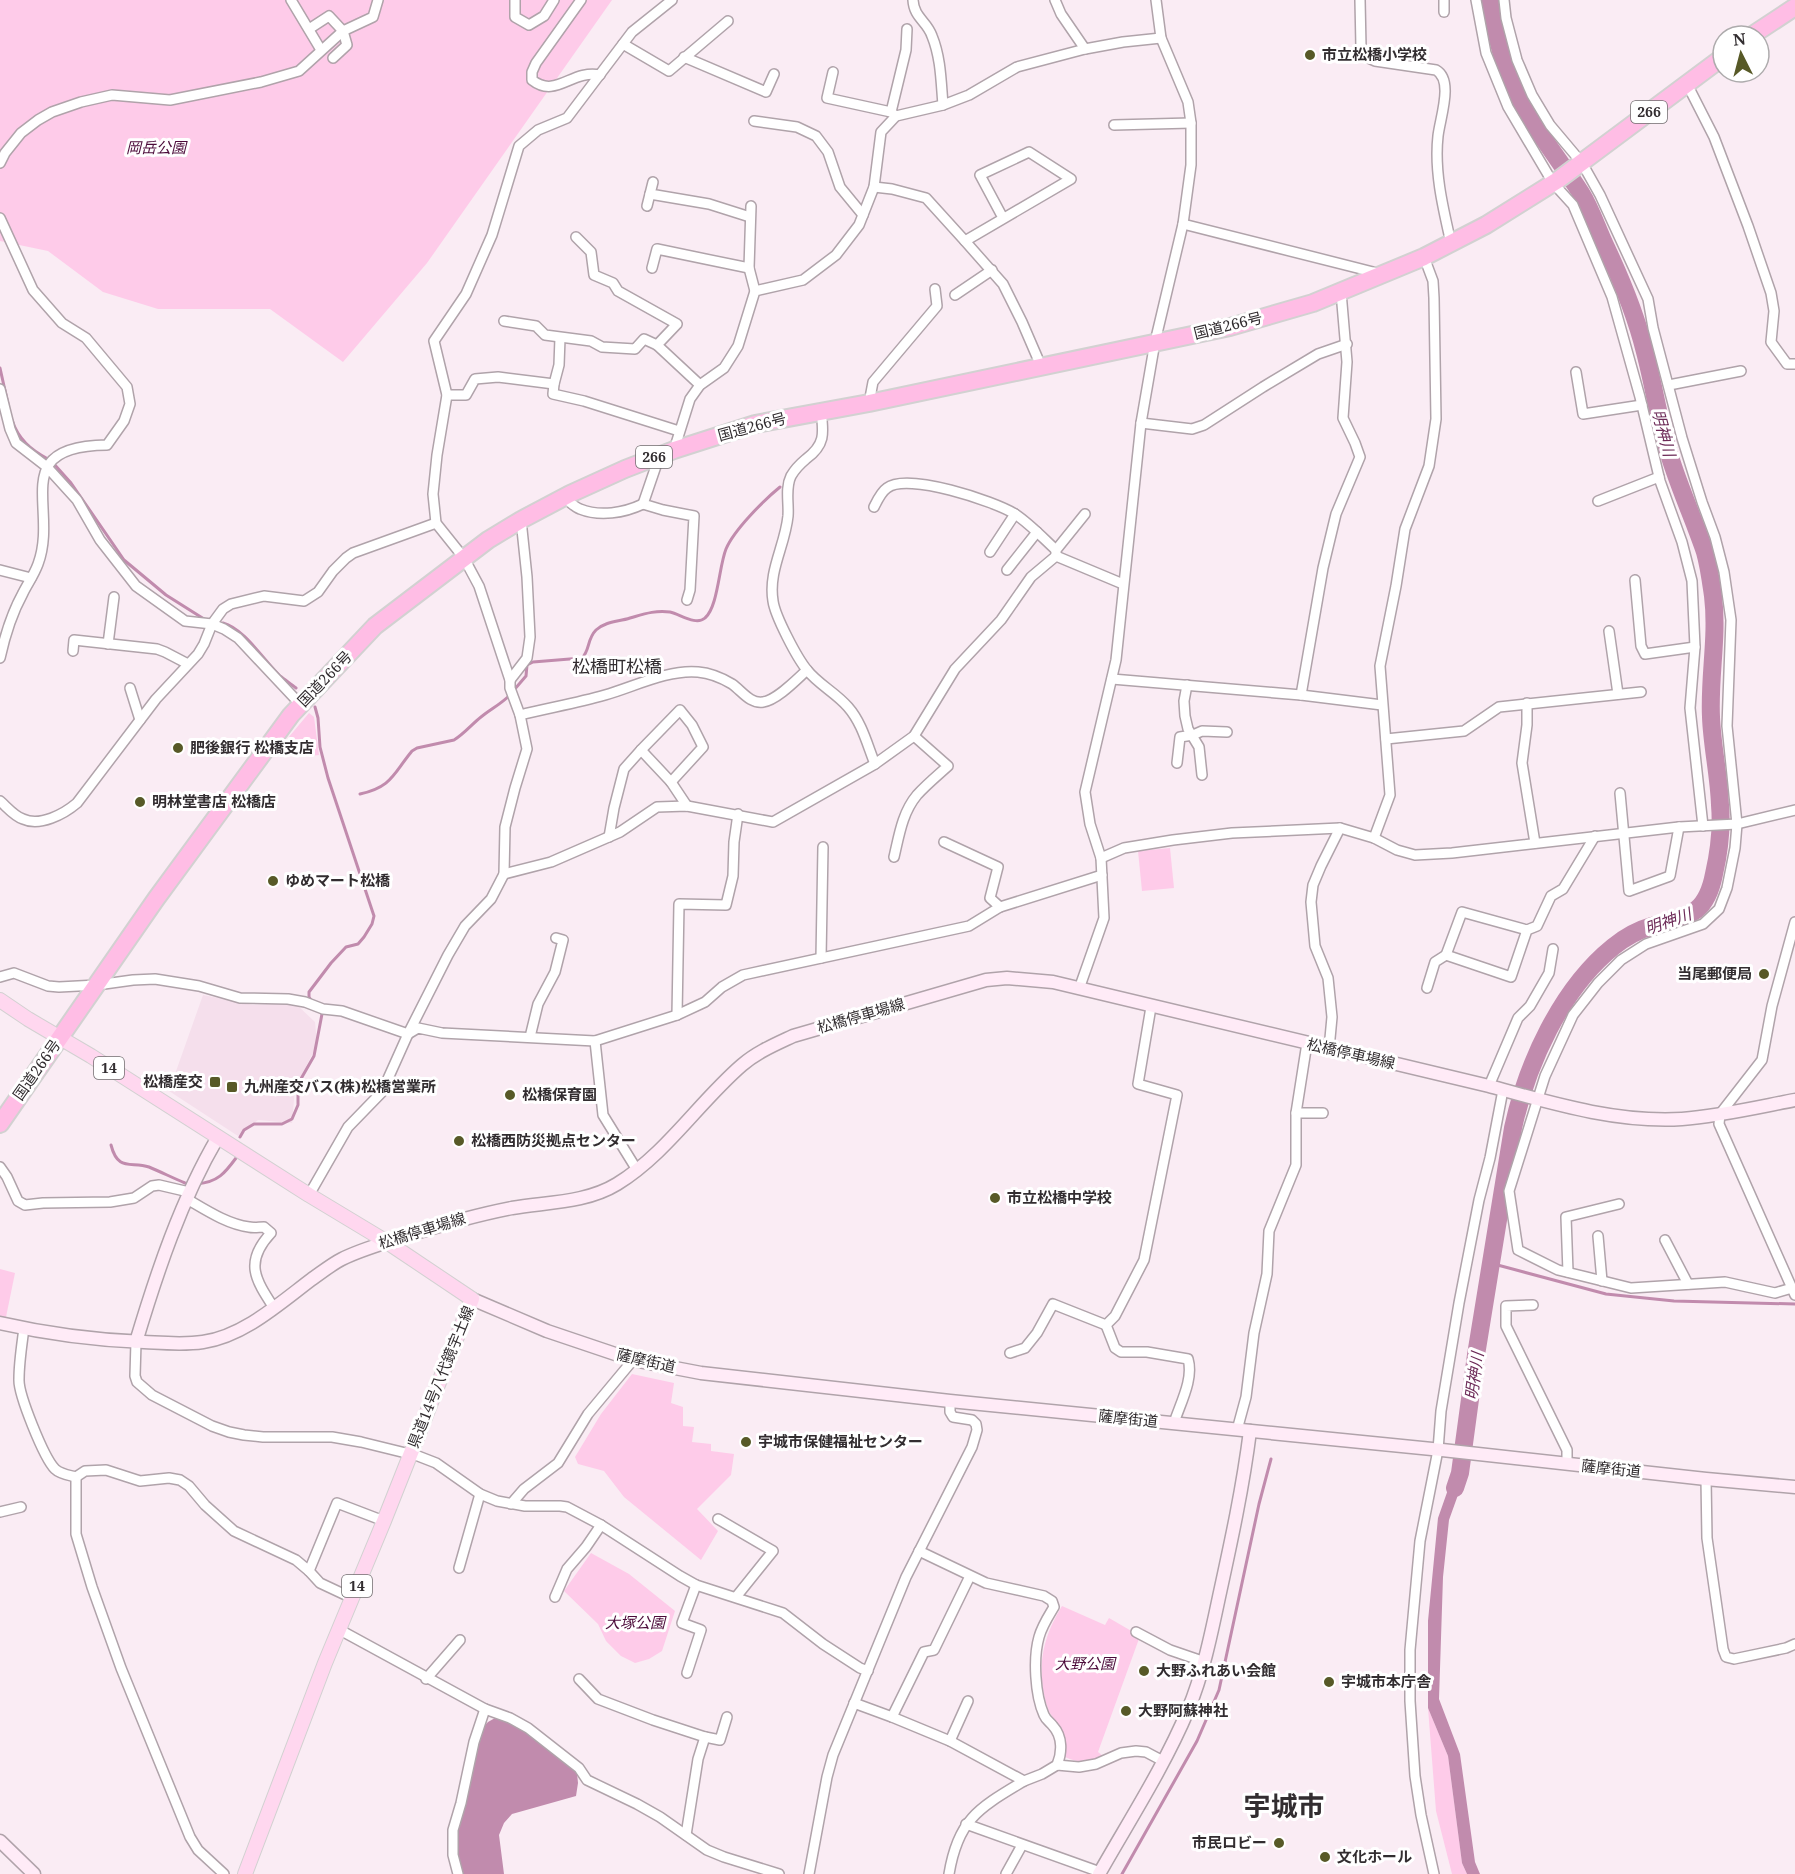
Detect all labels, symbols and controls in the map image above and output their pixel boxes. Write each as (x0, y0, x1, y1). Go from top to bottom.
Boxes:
north arrow (1711, 24, 1771, 84)
text: N (1732, 27, 1747, 51)
place label: 市立松橋小学校 (1322, 44, 1427, 64)
marker: 市立松橋小学校 (1303, 48, 1317, 62)
road number: 266 (1631, 101, 1667, 123)
park label: 岡岳公園 (126, 137, 188, 157)
street label: 国道266号 (1191, 307, 1264, 343)
street label: 国道266号 (715, 407, 788, 445)
water label: 明神川 (1647, 407, 1681, 461)
road number: 266 (636, 446, 672, 468)
street label: 国道266号 (293, 646, 356, 710)
district label: 松橋町松橋 (572, 654, 662, 678)
place label: 肥後銀行 松橋支店 (190, 737, 314, 757)
marker: 肥後銀行 松橋支店 (171, 741, 185, 755)
place label: 明林堂書店 松橋店 (152, 791, 276, 811)
marker: 明林堂書店 松橋店 (133, 795, 147, 809)
place label: ゆめマート松橋 (285, 870, 391, 890)
marker: ゆめマート松橋 (266, 874, 280, 888)
water label: 明神川 (1642, 902, 1696, 940)
place label: 当尾郵便局 (1677, 963, 1752, 983)
marker: 当尾郵便局 (1757, 967, 1771, 981)
street label: 松橋停車場線 (815, 993, 907, 1037)
street label: 松橋停車場線 (1305, 1033, 1397, 1073)
street label: 国道266号 (8, 1035, 64, 1104)
road number: 14 (94, 1057, 124, 1079)
place label: 松橋産交 (143, 1071, 203, 1091)
marker: 松橋産交 (208, 1075, 222, 1089)
place label: 九州産交バス(株)松橋営業所 (244, 1076, 436, 1096)
marker: 九州産交バス(株)松橋営業所 (225, 1080, 239, 1094)
place label: 松橋保育園 (522, 1084, 597, 1104)
marker: 松橋保育園 (503, 1088, 517, 1102)
place label: 松橋西防災拠点センター (471, 1130, 636, 1150)
marker: 松橋西防災拠点センター (452, 1134, 466, 1148)
place label: 市立松橋中学校 (1007, 1187, 1112, 1207)
marker: 市立松橋中学校 (988, 1191, 1002, 1205)
street label: 松橋停車場線 (376, 1207, 468, 1253)
street label: 県道14号八代鏡宇土線 (402, 1303, 478, 1451)
street label: 薩摩街道 (615, 1344, 678, 1377)
water label: 明神川 (1460, 1349, 1489, 1401)
street label: 薩摩街道 (1097, 1405, 1159, 1431)
place label: 宇城市保健福祉センター (758, 1431, 923, 1451)
marker: 宇城市保健福祉センター (739, 1435, 753, 1449)
street label: 薩摩街道 (1580, 1455, 1642, 1481)
road number: 14 (342, 1575, 372, 1597)
park label: 大塚公園 (605, 1612, 667, 1632)
park label: 大野公園 (1055, 1653, 1117, 1673)
place label: 大野ふれあい会館 (1156, 1660, 1276, 1680)
marker: 大野ふれあい会館 (1137, 1664, 1151, 1678)
place label: 宇城市本庁舎 (1341, 1671, 1432, 1691)
marker: 宇城市本庁舎 (1322, 1675, 1336, 1689)
place label: 大野阿蘇神社 (1138, 1700, 1228, 1720)
marker: 大野阿蘇神社 (1119, 1704, 1133, 1718)
district label: 宇城市 (1244, 1787, 1325, 1824)
place label: 市民ロビー (1192, 1832, 1267, 1852)
marker: 市民ロビー (1272, 1836, 1286, 1850)
place label: 文化ホール (1337, 1846, 1412, 1866)
marker: 文化ホール (1318, 1850, 1332, 1864)

